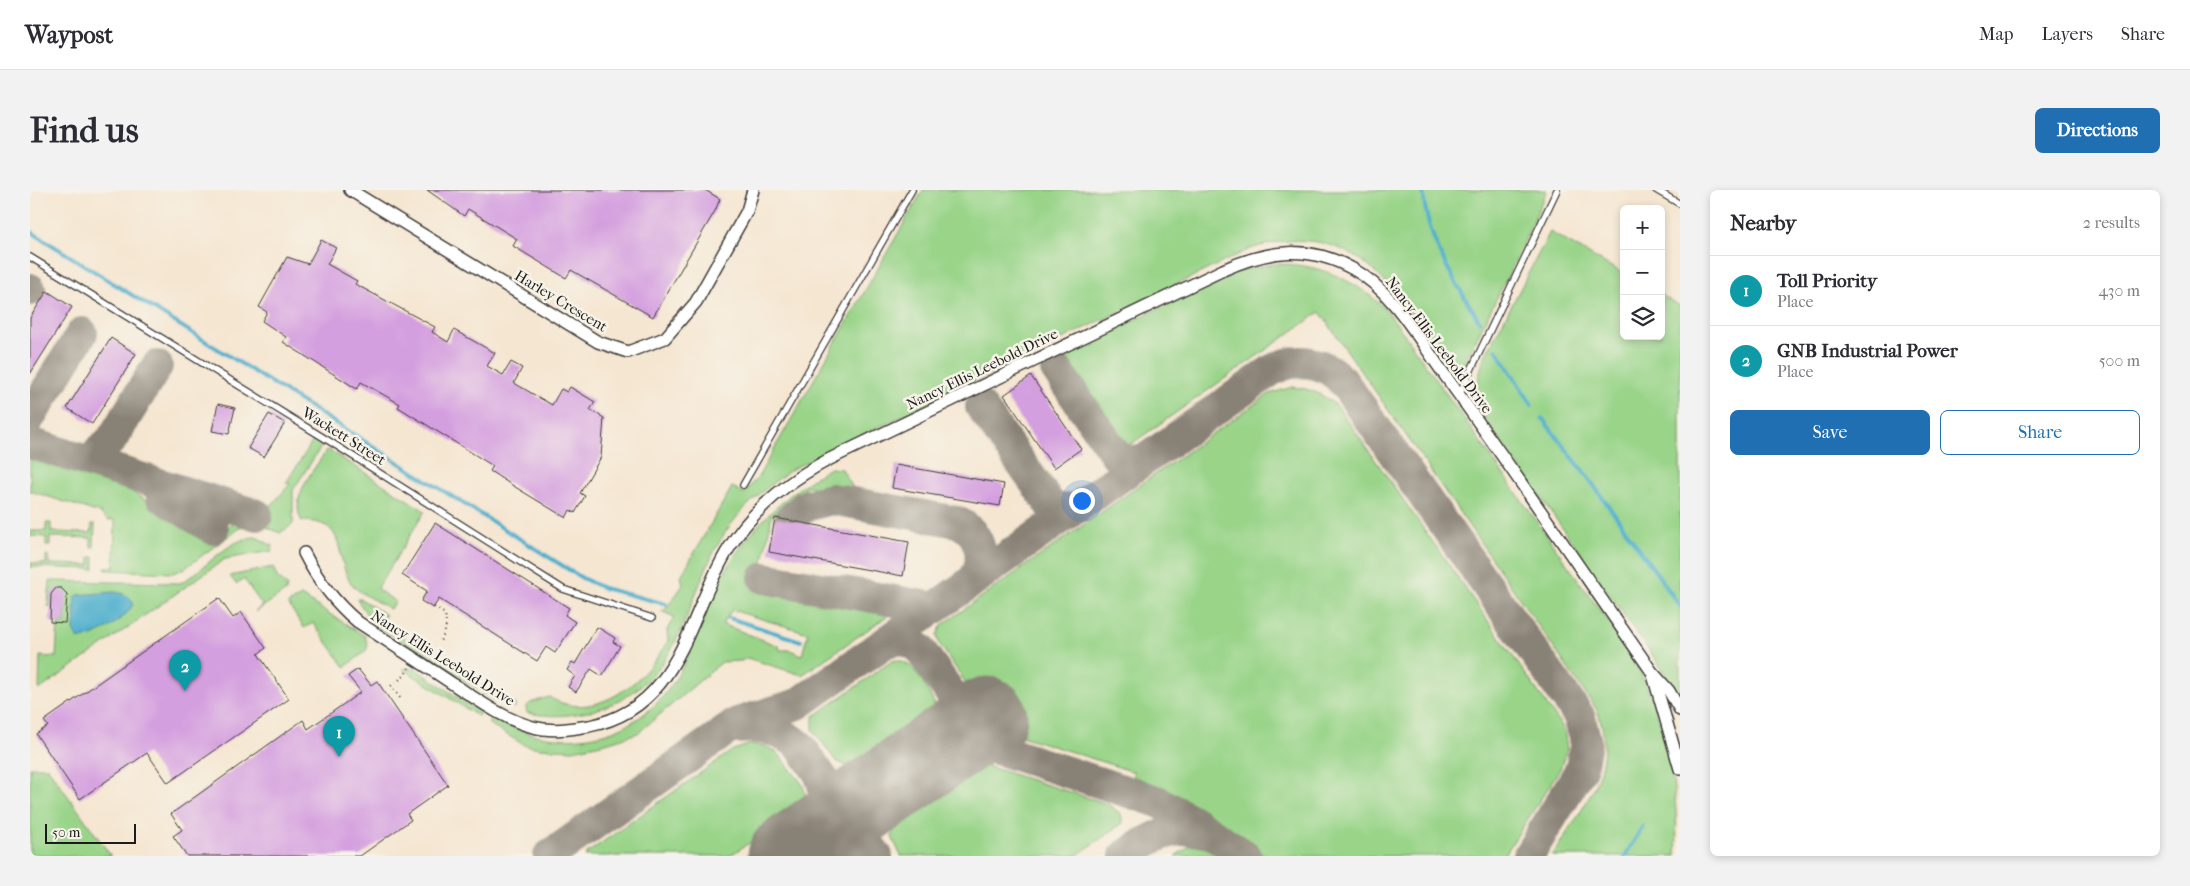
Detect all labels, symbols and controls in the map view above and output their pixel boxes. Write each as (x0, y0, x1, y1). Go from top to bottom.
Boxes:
text: Waypost (25, 21, 113, 49)
text: Map (1979, 24, 2013, 45)
text: Layers (2041, 24, 2093, 45)
text: Share (2121, 24, 2165, 45)
button: Directions (2035, 108, 2160, 153)
text: Find us (30, 110, 139, 151)
map controls (1620, 205, 1665, 340)
button: + (1620, 205, 1665, 250)
text: Nearby (1730, 211, 1796, 235)
text: 2 results (2083, 213, 2140, 232)
button: − (1620, 250, 1665, 295)
street label: Harley Crescent (511, 266, 611, 336)
text: Toll Priority (1777, 270, 1877, 292)
street label: Nancy Ellis Leebold Drive (1382, 273, 1497, 417)
text: 1 (1743, 281, 1749, 300)
text: 430 m (2098, 281, 2140, 300)
text: Place (1777, 292, 1813, 311)
button: layers (1620, 295, 1665, 340)
street label: Nancy Ellis Leebold Drive (903, 324, 1061, 414)
text: GNB Industrial Power (1777, 340, 1958, 362)
text: 2 (1742, 351, 1750, 370)
text: 500 m (2099, 351, 2140, 370)
text: Place (1777, 362, 1813, 381)
street label: Wackett Street (298, 402, 390, 469)
button: Save (1730, 410, 1930, 455)
button: Share (1940, 410, 2140, 455)
your location (1069, 488, 1095, 514)
street label: Nancy Ellis Leebold Drive (368, 606, 519, 710)
pin: 2 (169, 650, 201, 691)
pin: 1 (323, 716, 355, 757)
scale bar (45, 821, 136, 844)
text: 50 m (52, 824, 80, 841)

